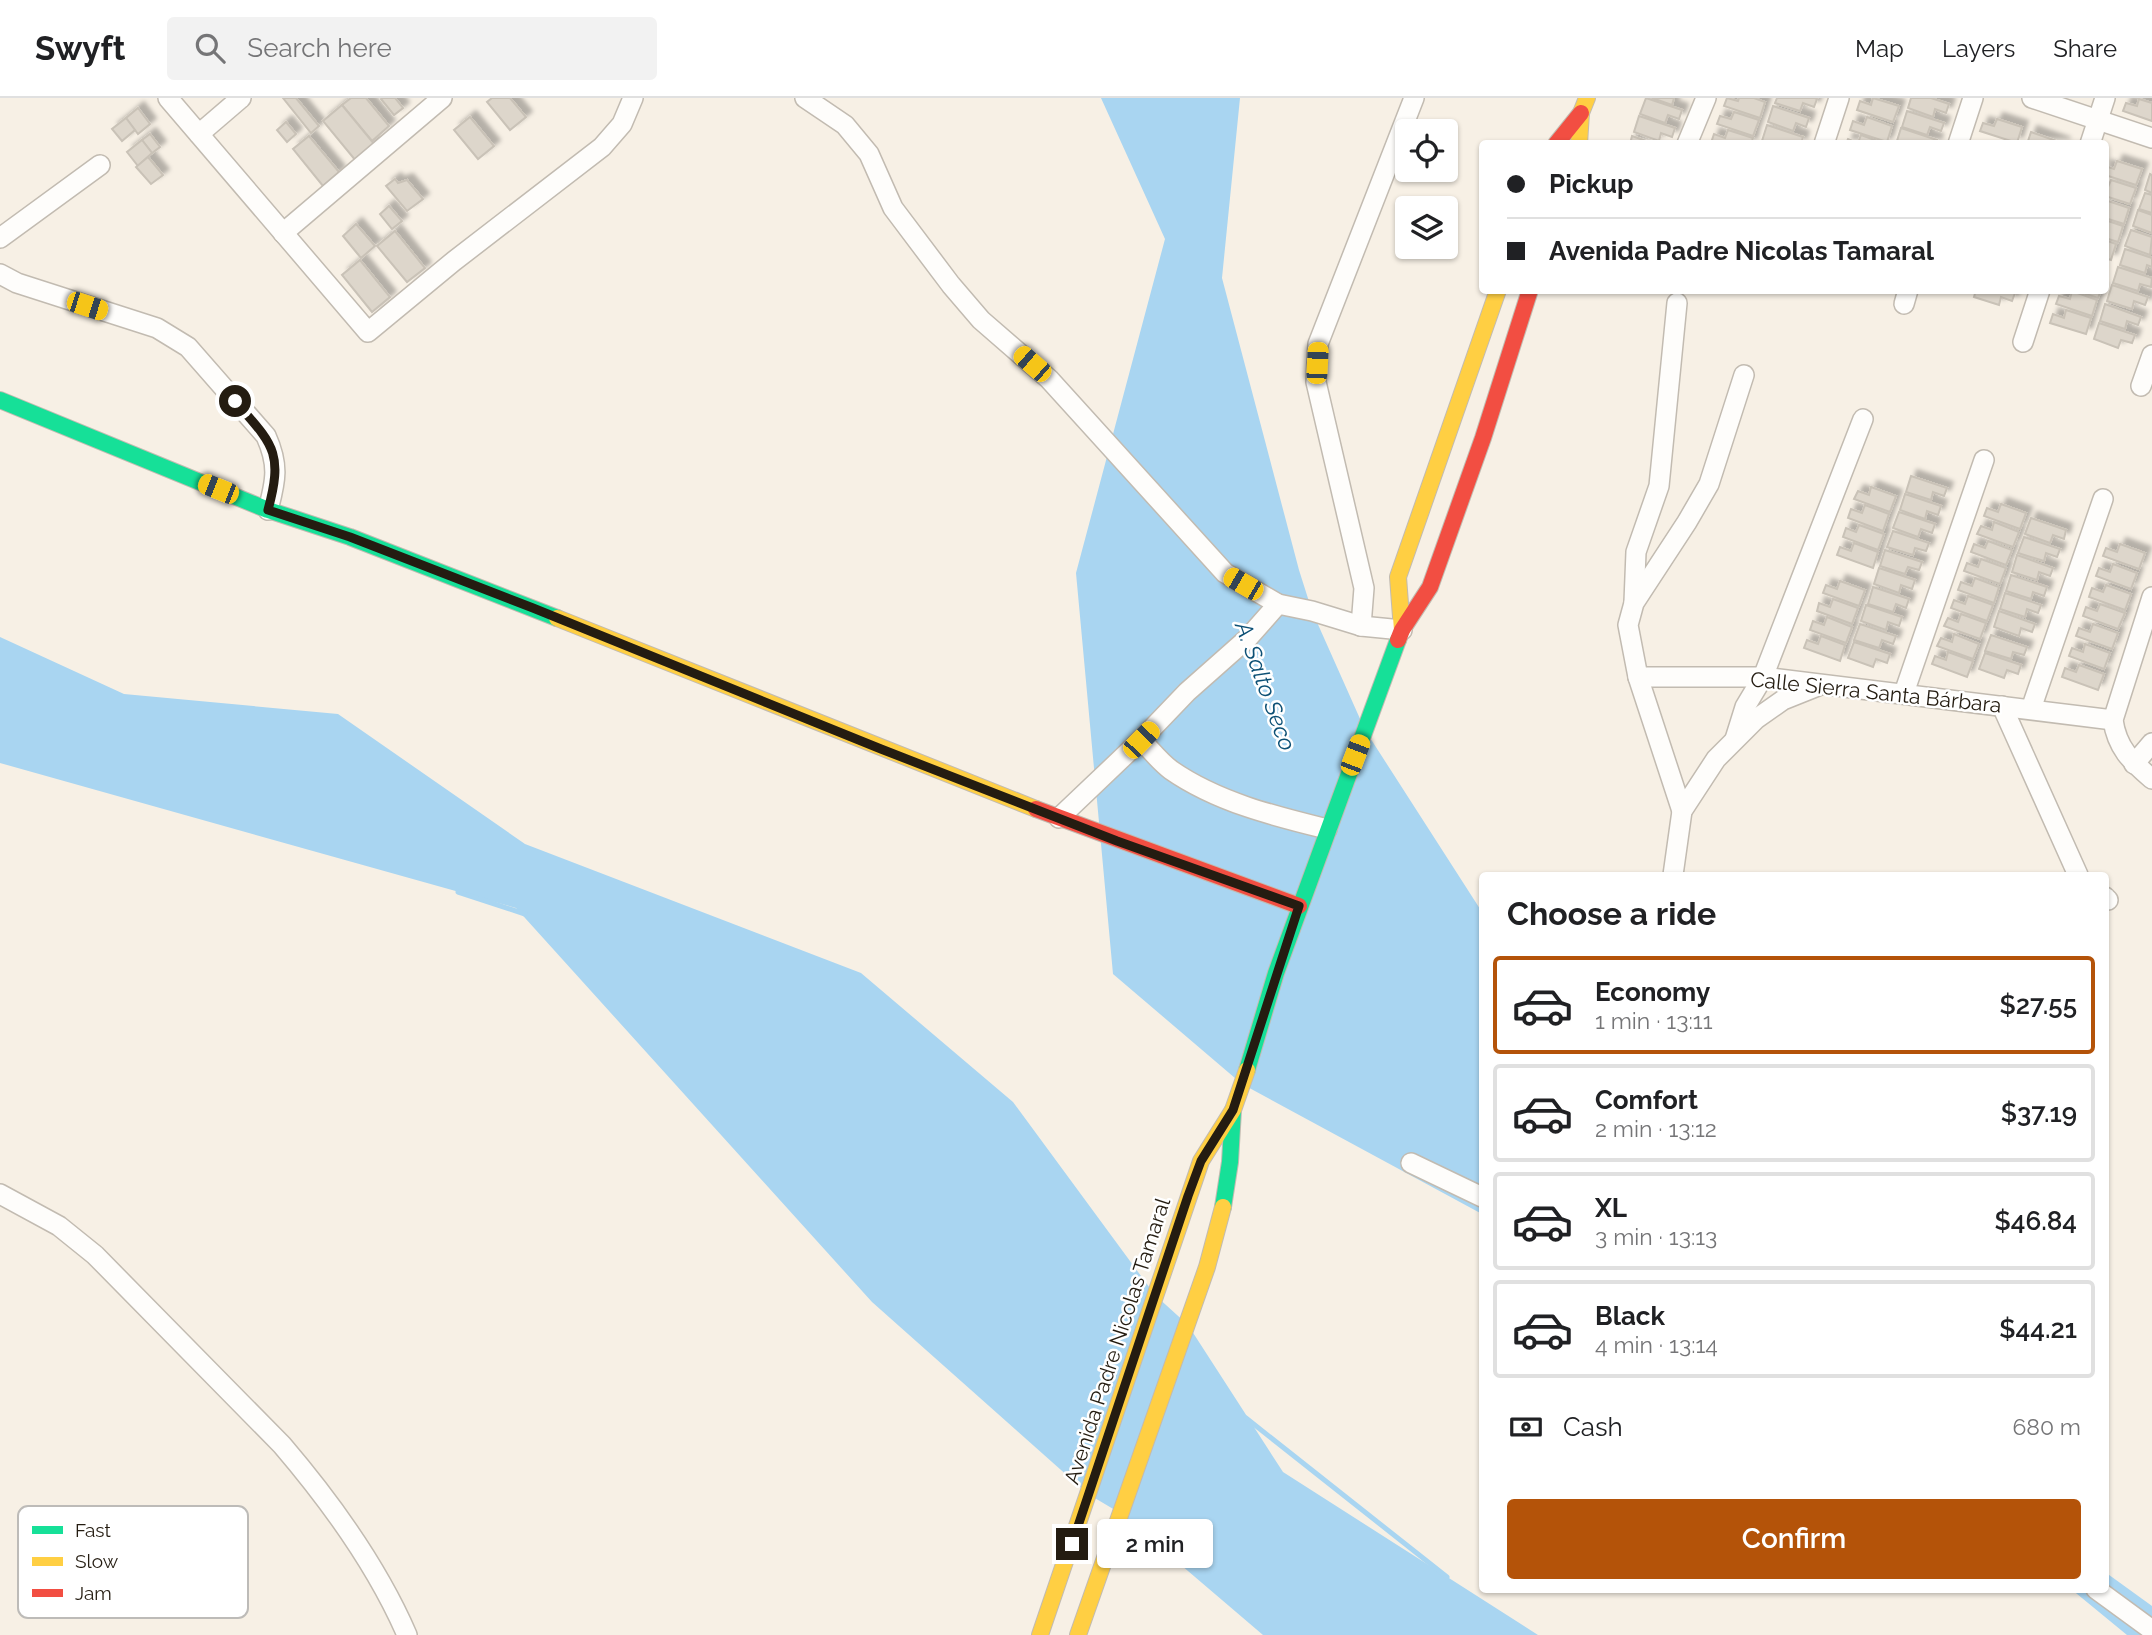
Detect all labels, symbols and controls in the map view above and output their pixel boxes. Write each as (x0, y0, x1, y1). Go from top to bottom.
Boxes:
search box (167, 17, 657, 80)
text: Swyft (35, 29, 125, 68)
icon: search (191, 29, 229, 67)
text: Search here (247, 33, 392, 63)
text: Map (1855, 34, 1904, 63)
text: Layers (1942, 34, 2015, 63)
text: Share (2053, 34, 2117, 63)
map controls (1395, 119, 1458, 259)
button: locate (1395, 119, 1458, 182)
text: Pickup (1549, 169, 1634, 199)
button: layers (1395, 196, 1458, 259)
text: Avenida Padre Nicolas Tamaral (1549, 236, 1934, 266)
car (64, 290, 111, 322)
car (1306, 341, 1329, 385)
car (1010, 342, 1055, 386)
route start (219, 385, 251, 417)
car (195, 471, 242, 507)
car (1220, 564, 1267, 604)
water label: A. Salto Seco (1229, 616, 1302, 754)
street label: Calle Sierra Santa Bárbara (1749, 666, 2003, 718)
car (1119, 718, 1164, 762)
car (1338, 732, 1373, 778)
text: Choose a ride (1507, 895, 1716, 932)
icon: car (1511, 974, 1574, 1037)
text: Economy (1595, 977, 1710, 1007)
text: $27.55 (2000, 990, 2077, 1020)
text: 1 min · 13:11 (1595, 1007, 1712, 1034)
icon: car (1511, 1082, 1574, 1145)
text: Comfort (1595, 1085, 1698, 1115)
text: $37.19 (2001, 1098, 2077, 1128)
text: 2 min · 13:12 (1595, 1115, 1717, 1142)
icon: car (1511, 1190, 1574, 1253)
text: XL (1595, 1193, 1627, 1223)
street label: Avenida Padre Nicolas Tamaral (1059, 1194, 1175, 1487)
text: $46.84 (1994, 1206, 2077, 1236)
text: 3 min · 13:13 (1595, 1223, 1717, 1250)
icon: car (1511, 1298, 1574, 1361)
text: Black (1595, 1301, 1665, 1331)
text: $44.21 (1999, 1314, 2077, 1344)
text: 4 min · 13:14 (1595, 1331, 1718, 1358)
icon: cash (1507, 1408, 1545, 1446)
text: Cash (1563, 1412, 1623, 1442)
text: 680 m (2012, 1413, 2081, 1440)
button: Confirm (1507, 1499, 2081, 1579)
legend (18, 1506, 248, 1618)
text: Fast (75, 1519, 111, 1541)
callout: 2 min (1096, 1520, 1212, 1568)
route end (1056, 1528, 1088, 1560)
text: 2 min (1126, 1530, 1184, 1557)
text: Slow (75, 1550, 119, 1572)
text: Jam (75, 1582, 112, 1604)

